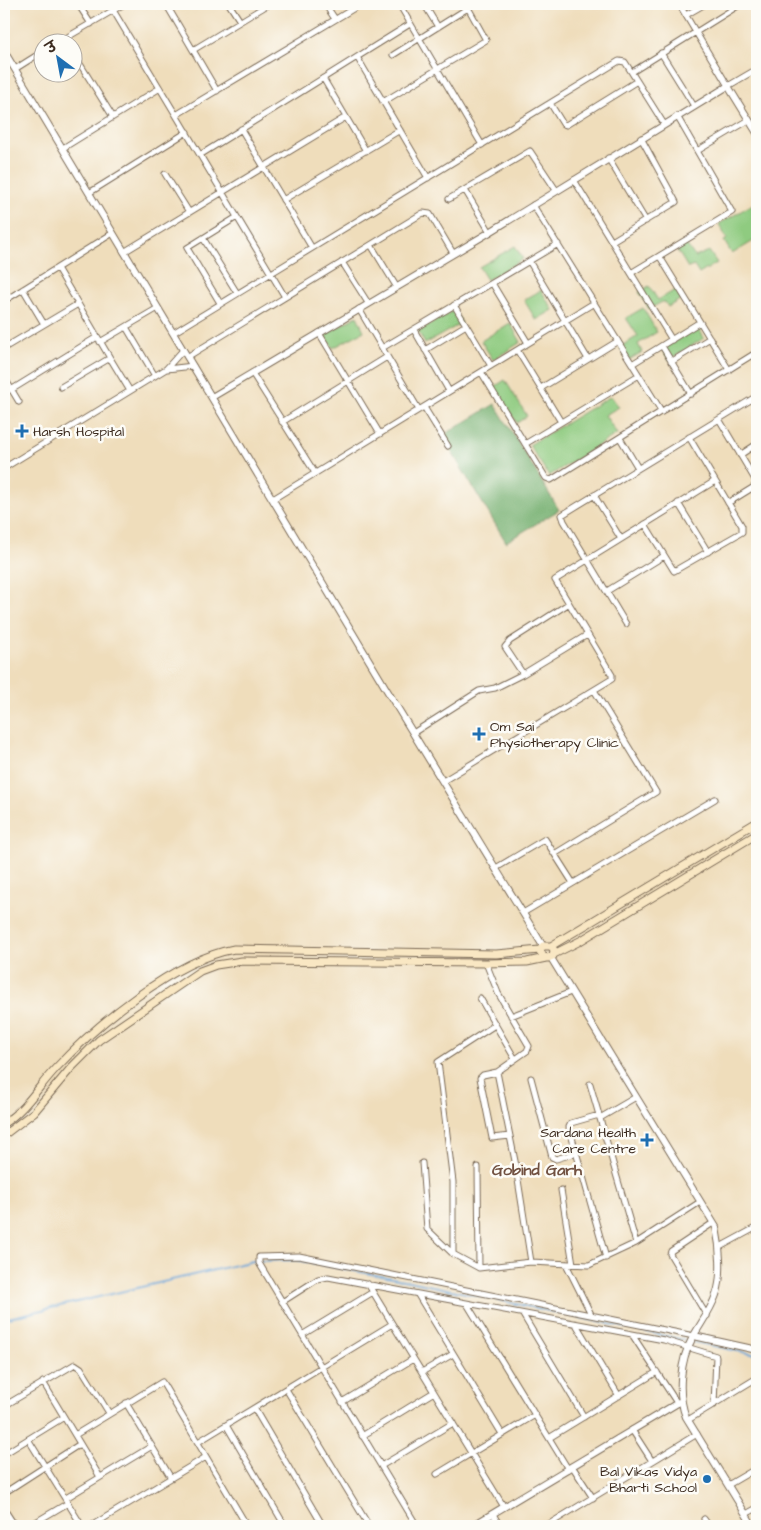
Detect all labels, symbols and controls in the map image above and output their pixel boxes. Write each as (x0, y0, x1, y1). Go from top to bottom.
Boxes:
north arrow (32, 32, 82, 82)
text: उ (41, 36, 62, 60)
place label: Harsh Hospital (33, 422, 124, 442)
marker: Harsh Hospital (15, 424, 29, 438)
place label: Om Sai Physiotherapy Clinic (490, 717, 619, 753)
marker: Om Sai Physiotherapy Clinic (472, 727, 486, 741)
place label: Sardana Health Care Centre (540, 1123, 636, 1159)
marker: Sardana Health Care Centre (640, 1133, 654, 1147)
district label: Gobind Garh (492, 1159, 583, 1181)
place label: Bal Vikas Vidya Bharti School (600, 1462, 697, 1498)
marker: Bal Vikas Vidya Bharti School (701, 1473, 713, 1485)

